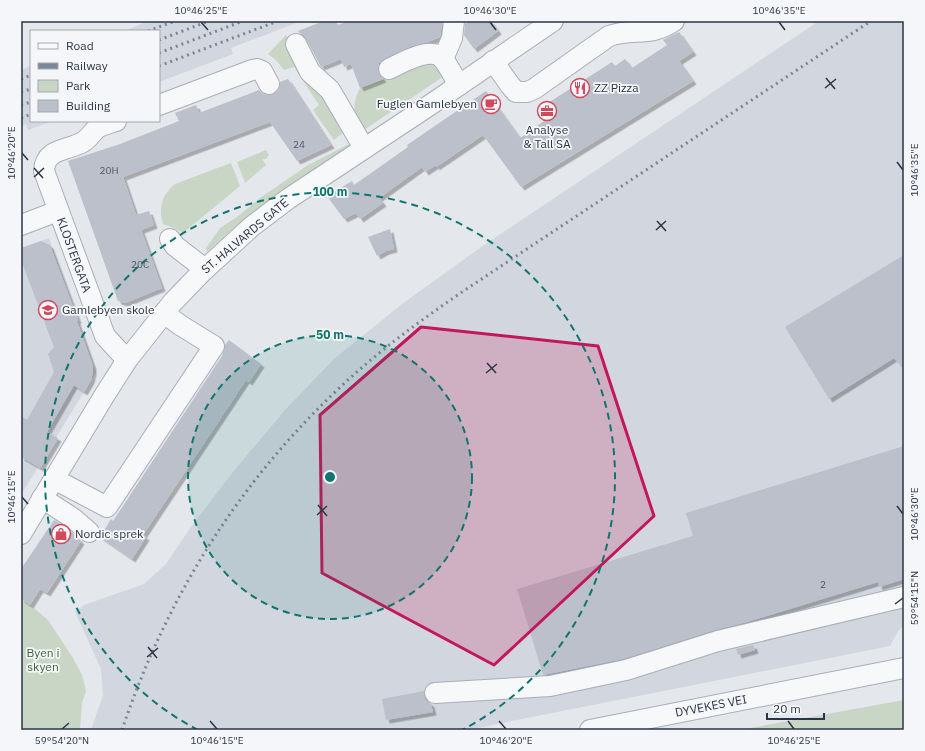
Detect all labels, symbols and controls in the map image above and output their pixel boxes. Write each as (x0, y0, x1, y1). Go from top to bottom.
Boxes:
text: 10°46'25"E (174, 4, 228, 17)
text: 10°46'30"E (463, 4, 517, 17)
text: 10°46'35"E (752, 4, 806, 17)
legend (30, 30, 160, 122)
text: Road (66, 38, 94, 53)
text: Railway (66, 58, 108, 73)
restaurant icon: ZZ Pizza (569, 77, 591, 99)
text: Park (66, 78, 91, 93)
place label: ZZ Pizza (594, 80, 639, 95)
cafe icon: Fuglen Gamlebyen (480, 93, 502, 115)
place label: Fuglen Gamlebyen (377, 96, 477, 111)
text: Building (66, 98, 111, 113)
office icon: Analyse & Tall SA (536, 100, 558, 122)
place label: Analyse & Tall SA (523, 122, 571, 151)
text: 10°46'20"E (5, 126, 18, 180)
house number: 24 (293, 138, 305, 151)
text: 10°46'35"E (908, 143, 921, 197)
house number: 20H (99, 164, 119, 177)
text: 100 m (312, 184, 348, 199)
street label: ST. HALVARDS GATE (198, 195, 291, 277)
street label: KLOSTERGATA (54, 215, 95, 295)
house number: 20C (131, 258, 149, 271)
school or university icon: Gamlebyen skole (37, 299, 59, 321)
place label: Gamlebyen skole (62, 302, 155, 317)
text: 50 m (316, 327, 344, 342)
text: 10°46'15"E (5, 470, 18, 524)
centre of rings (323, 470, 337, 484)
text: 10°46'30"E (908, 487, 921, 541)
shop icon: Nordic sprek (50, 523, 72, 545)
place label: Nordic sprek (75, 526, 144, 541)
text: 59°54'15"N (908, 571, 921, 625)
house number: 2 (820, 578, 826, 591)
park label: Byen i skyen (27, 645, 59, 674)
street label: DYVEKES VEI (674, 691, 748, 720)
scale bar (767, 695, 824, 721)
text: 20 m (773, 701, 801, 716)
text: 59°54'20"N (35, 734, 89, 747)
text: 10°46'15"E (190, 734, 244, 747)
text: 10°46'20"E (479, 734, 533, 747)
text: 10°46'25"E (767, 734, 821, 747)

